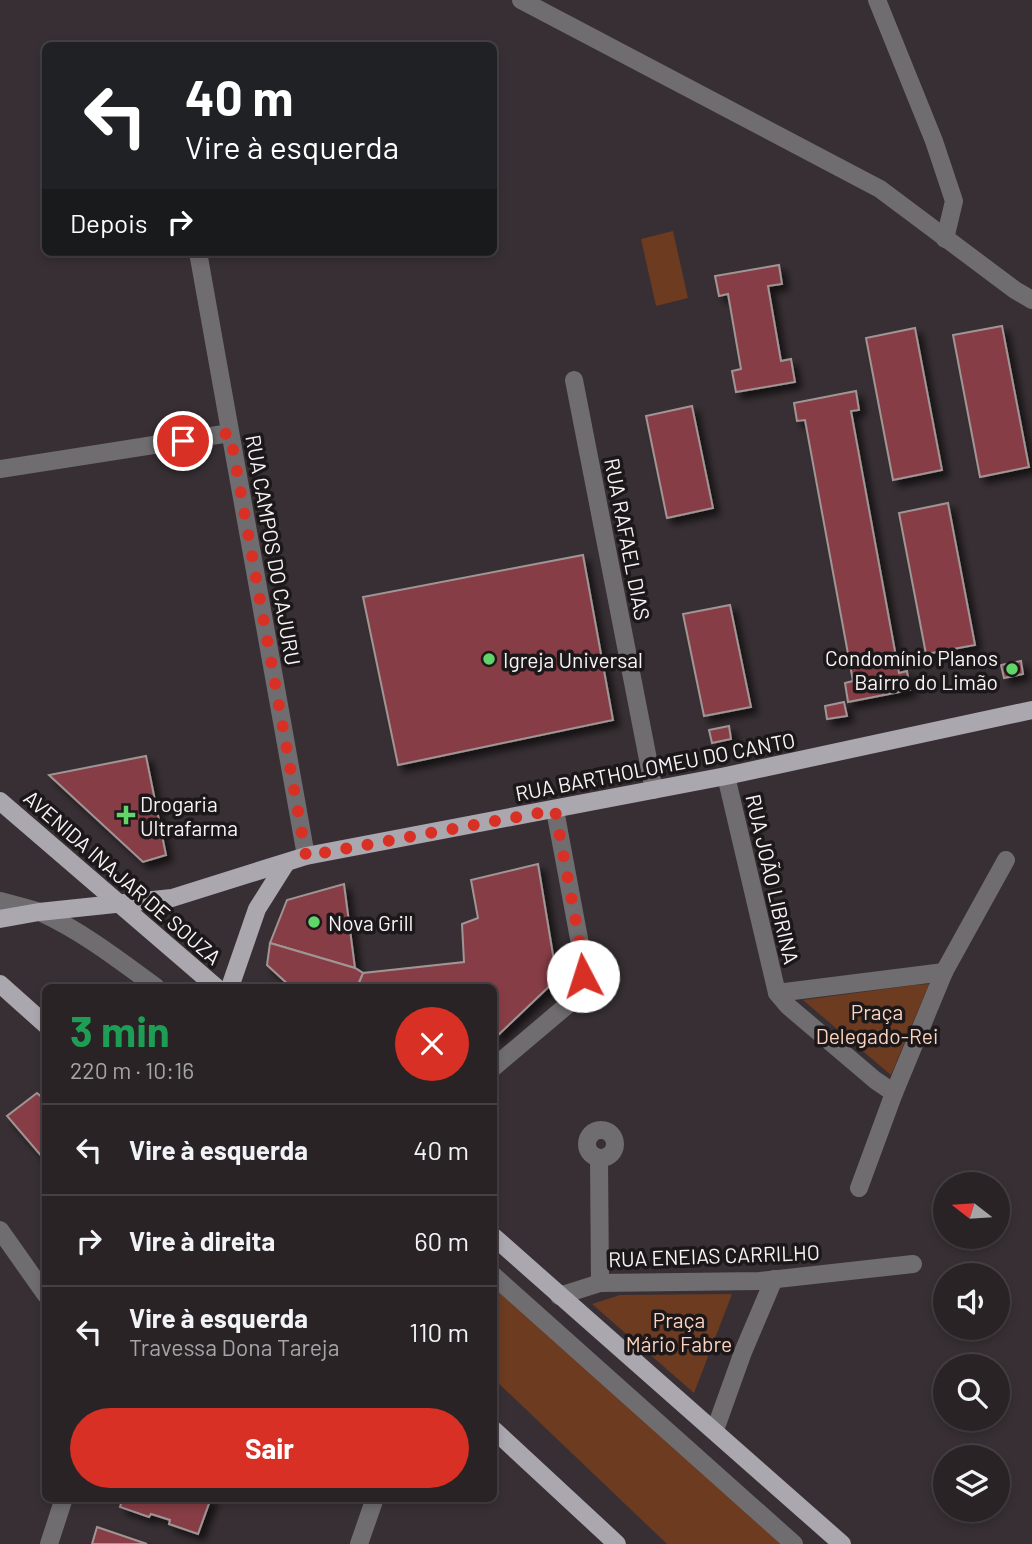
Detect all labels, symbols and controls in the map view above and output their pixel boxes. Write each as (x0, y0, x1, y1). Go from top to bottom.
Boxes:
text: 40 m (185, 67, 293, 126)
icon: left (70, 70, 161, 161)
text: Vire à esquerda (185, 127, 399, 165)
icon: right (161, 203, 199, 241)
text: Depois (70, 207, 147, 238)
pin (153, 411, 213, 471)
icon: arrive (164, 422, 202, 460)
street label: RUA CAMPOS DO CAJURU (241, 433, 307, 667)
street label: RUA RAFAEL DIAS (600, 456, 656, 622)
place label: Condomínio Planos Bairro do Limão (825, 645, 998, 694)
place label: Igreja Universal (503, 647, 643, 672)
marker: Igreja Universal (481, 651, 497, 667)
marker: Condomínio Planos Bairro do Limão (1004, 661, 1020, 677)
street label: RUA BARTHOLOMEU DO CANTO (513, 727, 797, 805)
street label: AVENIDA INAJAR DE SOUZA (19, 785, 227, 970)
place label: Drogaria Ultrafarma (140, 791, 238, 840)
street label: RUA JOÃO LIBRINA (741, 792, 805, 967)
marker: Drogaria Ultrafarma (118, 807, 134, 823)
place label: Nova Grill (328, 910, 413, 935)
marker: Nova Grill (306, 914, 322, 930)
position arrow (546, 939, 620, 1013)
park label: Praça Delegado-Rei (816, 999, 938, 1048)
text: 3 min (70, 1005, 170, 1055)
button: close (395, 1007, 469, 1081)
text: 220 m · 10:16 (70, 1056, 194, 1084)
icon: left (70, 1131, 108, 1169)
text: Vire à esquerda (129, 1134, 308, 1165)
text: 40 m (413, 1134, 469, 1165)
north arrow (933, 1172, 1010, 1250)
map controls (933, 1172, 1010, 1522)
icon: right (70, 1222, 108, 1260)
text: Vire à direita (129, 1225, 275, 1256)
text: 60 m (414, 1225, 469, 1256)
street label: RUA ENEIAS CARRILHO (608, 1239, 820, 1271)
button: sound (933, 1263, 1010, 1340)
text: Vire à esquerda (129, 1302, 308, 1333)
park label: Praça Mário Fabre (626, 1307, 732, 1356)
icon: left (70, 1313, 108, 1351)
text: 110 m (409, 1316, 469, 1347)
text: Travessa Dona Tareja (129, 1333, 339, 1361)
button: search (933, 1354, 1010, 1431)
button: Sair (70, 1408, 469, 1488)
button: layers (933, 1445, 1010, 1522)

